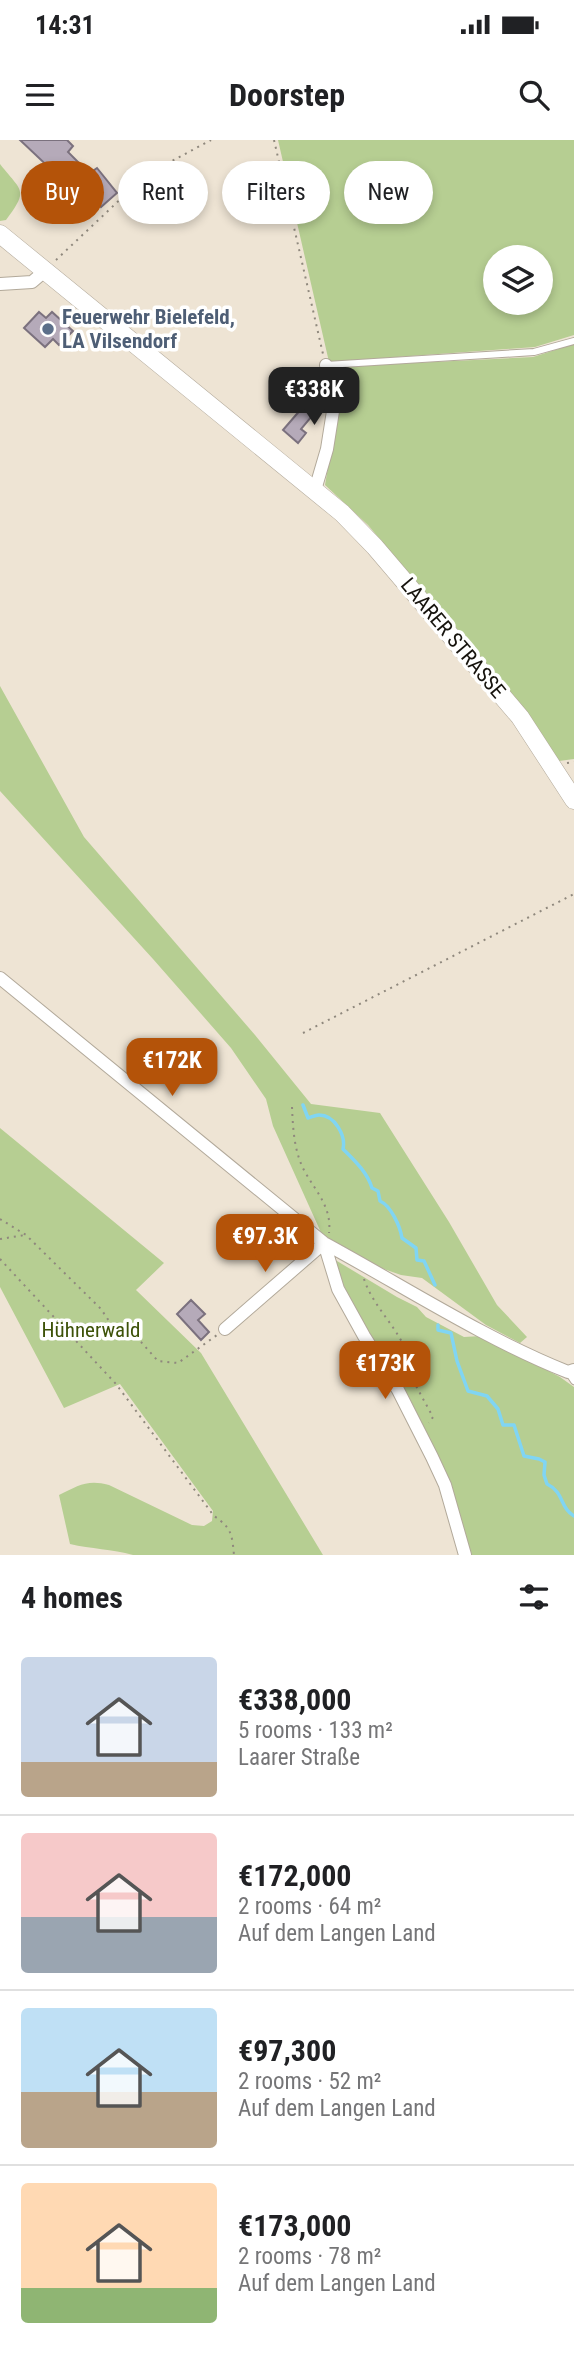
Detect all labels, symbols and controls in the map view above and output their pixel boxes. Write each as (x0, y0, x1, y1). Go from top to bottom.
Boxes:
text: 14:31 (35, 10, 95, 40)
icon: menu (21, 76, 59, 114)
text: Doorstep (229, 76, 345, 114)
icon: search (515, 76, 553, 114)
chip: Buy (21, 161, 104, 224)
chip: Rent (118, 161, 208, 224)
chip: Filters (222, 161, 330, 224)
chip: New (344, 161, 433, 224)
map controls (483, 245, 553, 315)
button: layers (483, 245, 553, 315)
place label: Feuerwehr Bielefeld, LA Vilsendorf (62, 305, 235, 353)
marker: Feuerwehr Bielefeld, LA Vilsendorf (40, 321, 56, 337)
pin: €338K (265, 368, 363, 427)
text: €338K (284, 376, 344, 403)
street label: LAARER STRASSE (396, 573, 510, 703)
pin: €172K (123, 1038, 221, 1098)
text: €172K (142, 1047, 202, 1074)
pin: €97.3K (208, 1214, 322, 1274)
text: €97.3K (232, 1223, 298, 1250)
park label: Hühnerwald (42, 1318, 140, 1342)
pin: €173K (336, 1342, 434, 1401)
text: €173K (355, 1350, 415, 1377)
icon: filters (515, 1578, 553, 1616)
text: 4 homes (21, 1580, 123, 1615)
text: €338,000 (238, 1682, 351, 1717)
icon: home (77, 1685, 161, 1769)
text: 5 rooms · 133 m² (238, 1717, 393, 1744)
text: Laarer Straße (238, 1744, 360, 1771)
text: €172,000 (238, 1858, 351, 1893)
icon: home (77, 1861, 161, 1945)
text: 2 rooms · 64 m² (238, 1893, 381, 1920)
text: Auf dem Langen Land (238, 1920, 436, 1947)
text: €97,300 (238, 2033, 336, 2068)
icon: home (77, 2036, 161, 2120)
text: 2 rooms · 52 m² (238, 2068, 381, 2095)
text: Auf dem Langen Land (238, 2095, 436, 2122)
text: €173,000 (238, 2208, 351, 2243)
icon: home (77, 2211, 161, 2295)
text: 2 rooms · 78 m² (238, 2243, 381, 2270)
text: Auf dem Langen Land (238, 2270, 436, 2297)

